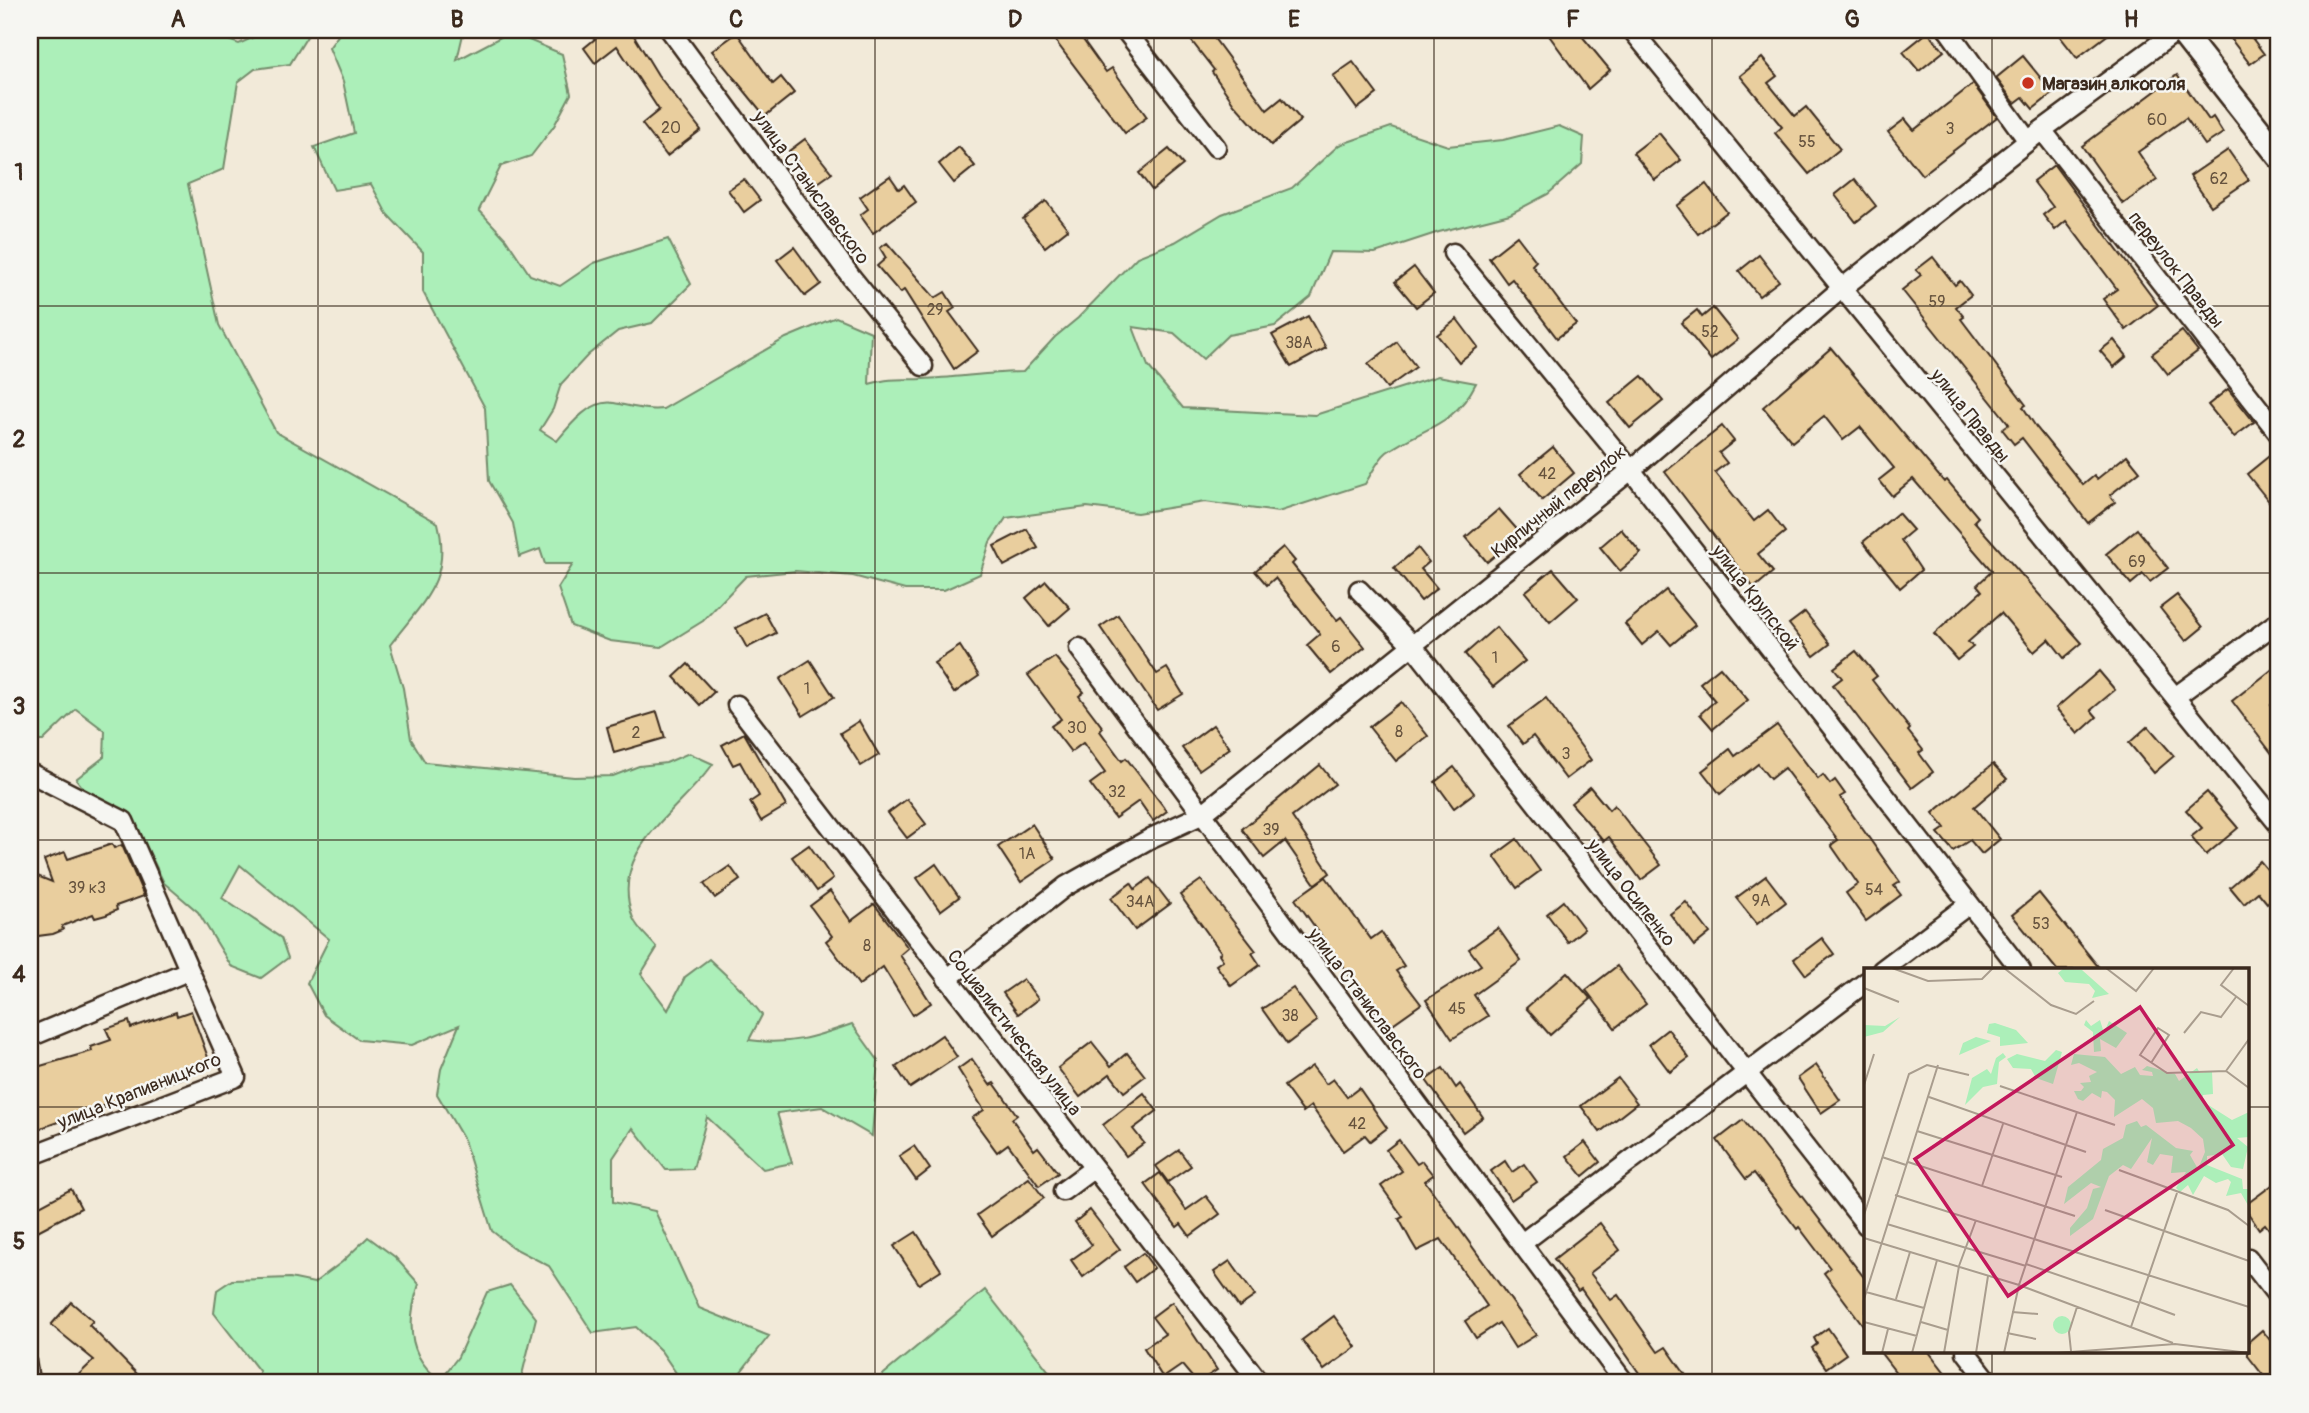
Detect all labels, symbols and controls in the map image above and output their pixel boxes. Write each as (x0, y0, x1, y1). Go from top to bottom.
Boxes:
text: A (171, 5, 186, 34)
text: B (450, 5, 464, 34)
text: C (729, 5, 743, 34)
text: D (1008, 5, 1022, 34)
text: E (1288, 5, 1300, 34)
text: F (1566, 5, 1580, 34)
text: G (1844, 5, 1860, 34)
text: H (2124, 5, 2138, 34)
place label: Магазин алкоголя (2042, 72, 2186, 96)
marker: Магазин алкоголя (2020, 75, 2036, 91)
street label: улица Станиславского (747, 105, 875, 269)
house number: 60 (2147, 110, 2167, 130)
house number: 20 (661, 118, 681, 138)
house number: 3 (1946, 119, 1955, 139)
house number: 55 (1798, 132, 1816, 152)
text: 1 (15, 158, 24, 187)
house number: 62 (2210, 169, 2228, 189)
street label: переулок Правды (2123, 206, 2229, 333)
house number: 59 (1929, 292, 1945, 312)
house number: 29 (926, 300, 944, 320)
house number: 52 (1701, 322, 1719, 342)
house number: 38А (1285, 333, 1313, 353)
street label: улица Правды (1925, 363, 2015, 467)
text: 2 (13, 425, 26, 454)
street label: Кирпичный переулок (1486, 440, 1631, 563)
house number: 42 (1538, 464, 1556, 484)
street label: улица Крупской (1706, 539, 1804, 655)
house number: 69 (2128, 552, 2146, 572)
house number: 6 (1331, 637, 1341, 657)
house number: 1 (1492, 648, 1498, 668)
house number: 1 (804, 679, 810, 699)
text: 3 (13, 692, 25, 721)
house number: 30 (1067, 718, 1087, 738)
house number: 8 (1395, 722, 1403, 742)
house number: 2 (632, 723, 641, 743)
house number: 3 (1562, 744, 1571, 764)
house number: 32 (1108, 782, 1126, 802)
house number: 39 (1262, 820, 1280, 840)
street label: улица Осипенко (1581, 833, 1681, 951)
house number: 1А (1019, 844, 1035, 864)
house number: 39 к3 (68, 878, 106, 898)
house number: 54 (1865, 880, 1883, 900)
house number: 9А (1752, 891, 1770, 911)
house number: 34А (1126, 892, 1154, 912)
house number: 53 (2032, 914, 2050, 934)
street label: улица Станиславского (1302, 922, 1432, 1084)
house number: 8 (863, 936, 871, 956)
street label: Социалистическая улица (942, 945, 1087, 1121)
text: 4 (12, 960, 26, 989)
inset map (1864, 968, 2250, 1354)
house number: 45 (1448, 999, 1466, 1019)
house number: 38 (1282, 1006, 1299, 1026)
street label: улица Крапивницкого (53, 1047, 225, 1135)
house number: 42 (1348, 1114, 1366, 1134)
text: 5 (13, 1227, 25, 1256)

